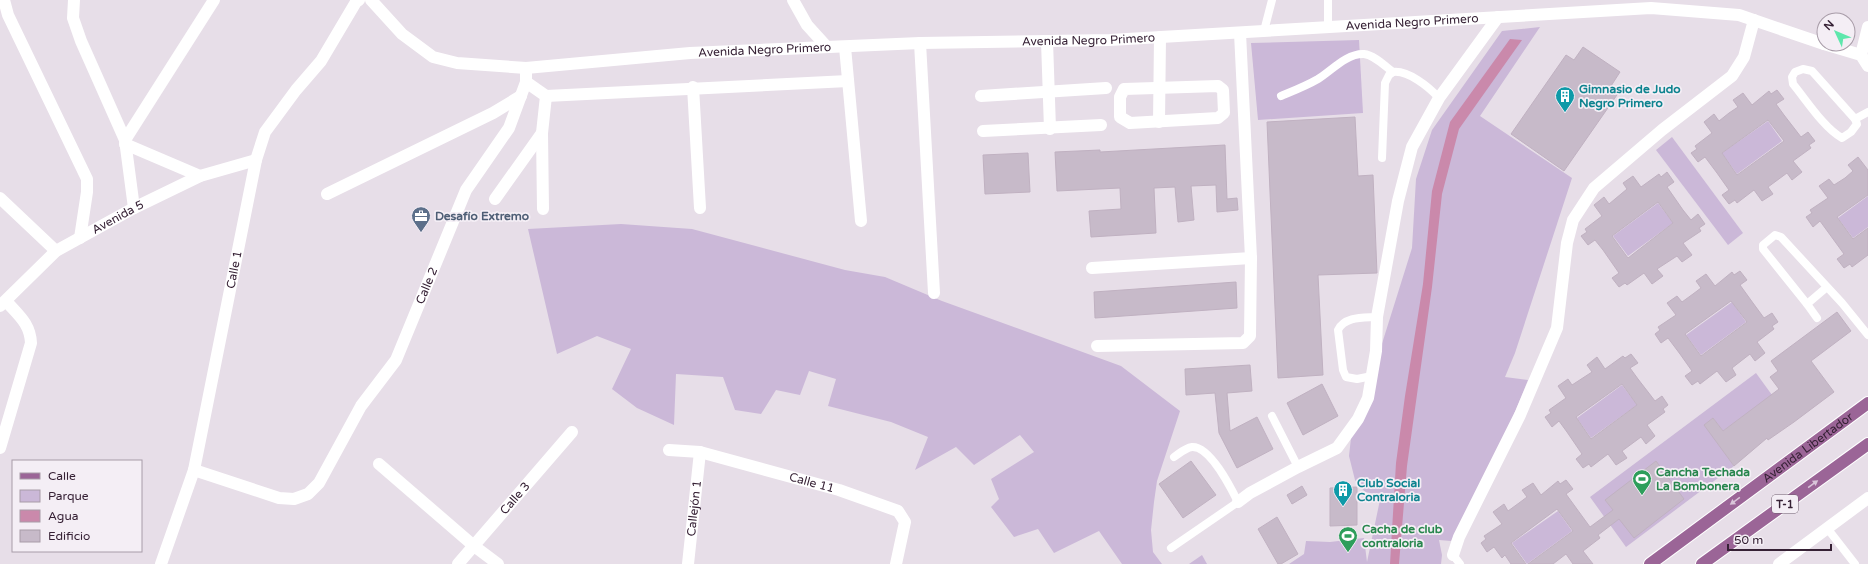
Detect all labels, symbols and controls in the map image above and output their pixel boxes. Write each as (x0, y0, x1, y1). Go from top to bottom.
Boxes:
street label: Avenida Negro Primero (1345, 11, 1479, 33)
north arrow (1816, 12, 1856, 52)
text: N (1821, 18, 1837, 33)
street label: Avenida Negro Primero (1022, 30, 1155, 48)
street label: Avenida Negro Primero (698, 40, 832, 60)
place label: Gimnasio de Judo Negro Primero (1579, 82, 1681, 111)
building icon: Gimnasio de Judo Negro Primero (1554, 85, 1576, 113)
street label: Avenida 5 (89, 197, 146, 237)
office icon: Desafío Extremo (410, 205, 432, 233)
place label: Desafío Extremo (435, 209, 529, 223)
street label: Calle 1 (223, 249, 245, 290)
street label: Calle 2 (413, 265, 440, 306)
street label: Avenida Libertador (1760, 409, 1856, 486)
legend (12, 460, 142, 552)
place label: Cancha Techada La Bombonera (1656, 465, 1750, 493)
sports icon: Cancha Techada La Bombonera (1631, 468, 1653, 496)
text: Calle (48, 469, 76, 483)
street label: Calle 11 (788, 470, 836, 495)
place label: Club Social Contraloria (1357, 476, 1420, 504)
street label: Calle 3 (497, 479, 533, 517)
building icon: Club Social Contraloria (1332, 479, 1354, 507)
street label: Callejón 1 (684, 480, 704, 537)
one-way arrow (1808, 480, 1818, 488)
text: Parque (48, 489, 89, 503)
road number: T-1 (1772, 495, 1798, 513)
one-way arrow (1730, 497, 1741, 505)
text: Agua (48, 509, 78, 523)
place label: Cacha de club contraloria (1362, 522, 1443, 550)
sports icon: Cacha de club contraloria (1337, 525, 1359, 553)
scale bar (1728, 526, 1831, 552)
text: Edificio (48, 529, 90, 543)
text: 50 m (1734, 533, 1763, 547)

